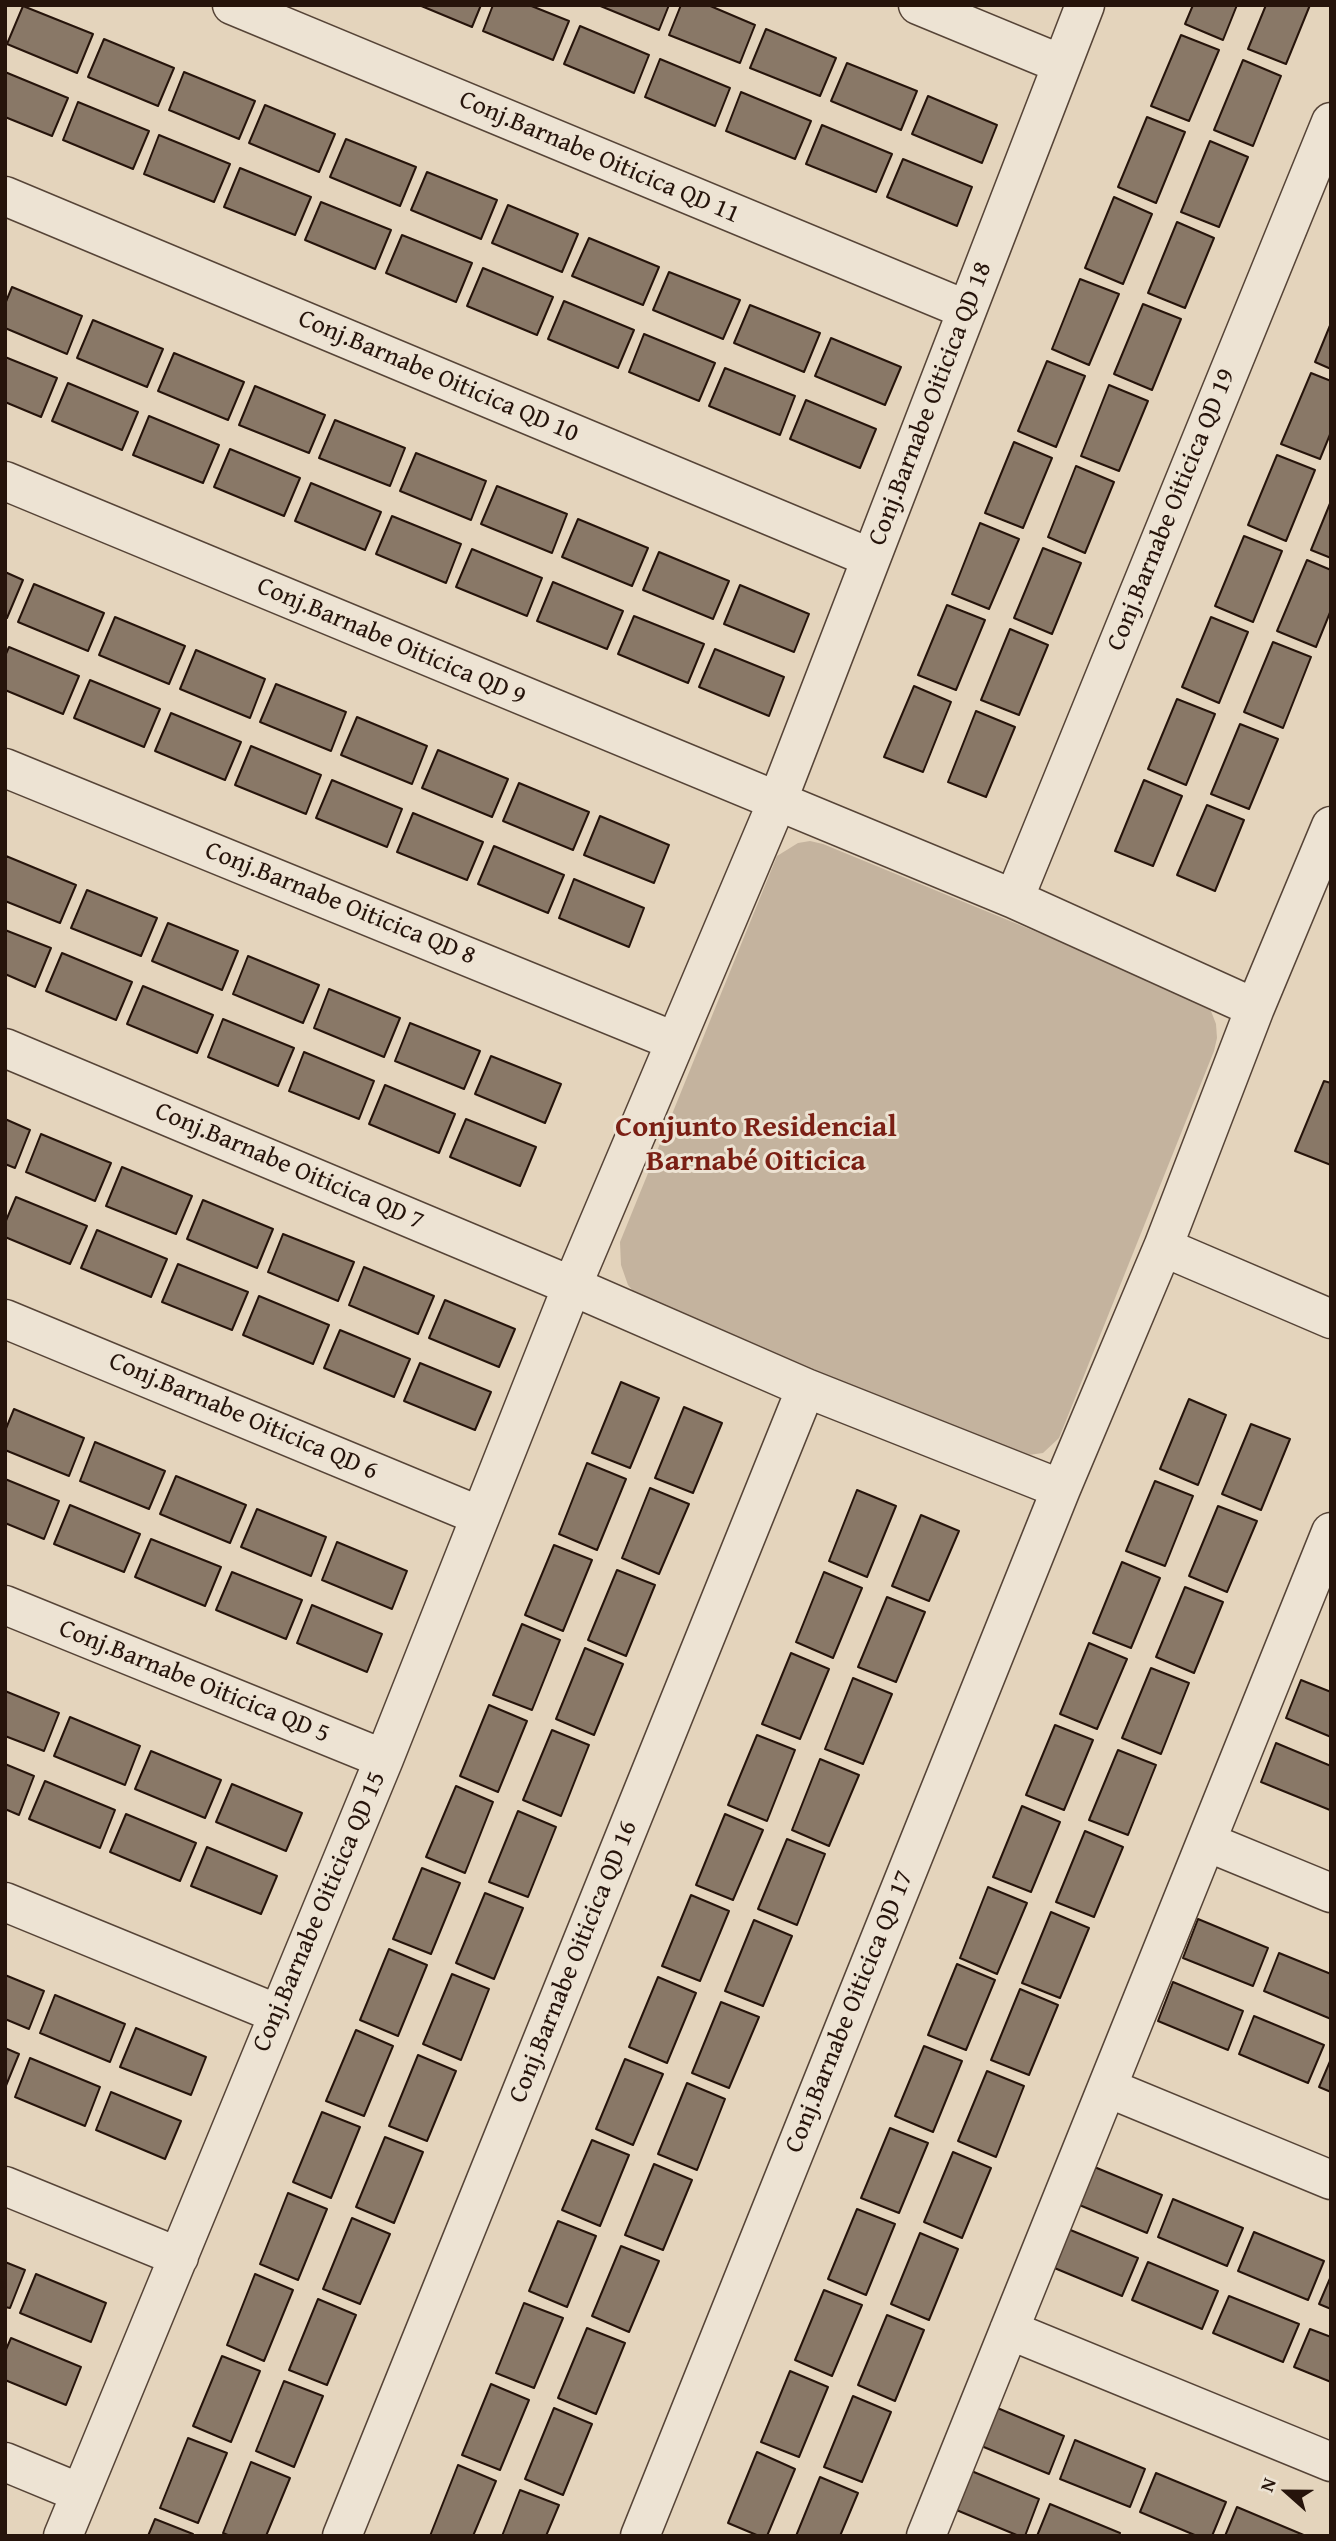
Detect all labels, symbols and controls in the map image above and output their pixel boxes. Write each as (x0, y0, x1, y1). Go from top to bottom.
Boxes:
street label: Conj.Barnabe Oiticica QD 11 (454, 85, 744, 231)
street label: Conj.Barnabe Oiticica QD 18 (862, 258, 1000, 550)
street label: Conj.Barnabe Oiticica QD 10 (293, 304, 583, 450)
street label: Conj.Barnabe Oiticica QD 19 (1101, 364, 1243, 656)
street label: Conj.Barnabe Oiticica QD 9 (252, 571, 530, 713)
street label: Conj.Barnabe Oiticica QD 8 (200, 835, 480, 973)
street label: Conj.Barnabe Oiticica QD 7 (150, 1096, 428, 1238)
district label: Conjunto Residencial Barnabé Oiticica (615, 1110, 897, 1180)
street label: Conj.Barnabe Oiticica QD 6 (104, 1346, 382, 1488)
street label: Conj.Barnabe Oiticica QD 5 (54, 1613, 334, 1751)
street label: Conj.Barnabe Oiticica QD 15 (247, 1767, 393, 2057)
street label: Conj.Barnabe Oiticica QD 16 (503, 1816, 645, 2108)
street label: Conj.Barnabe Oiticica QD 17 (779, 1866, 921, 2158)
north arrow (1252, 2457, 1322, 2527)
text: N (1252, 2474, 1283, 2495)

